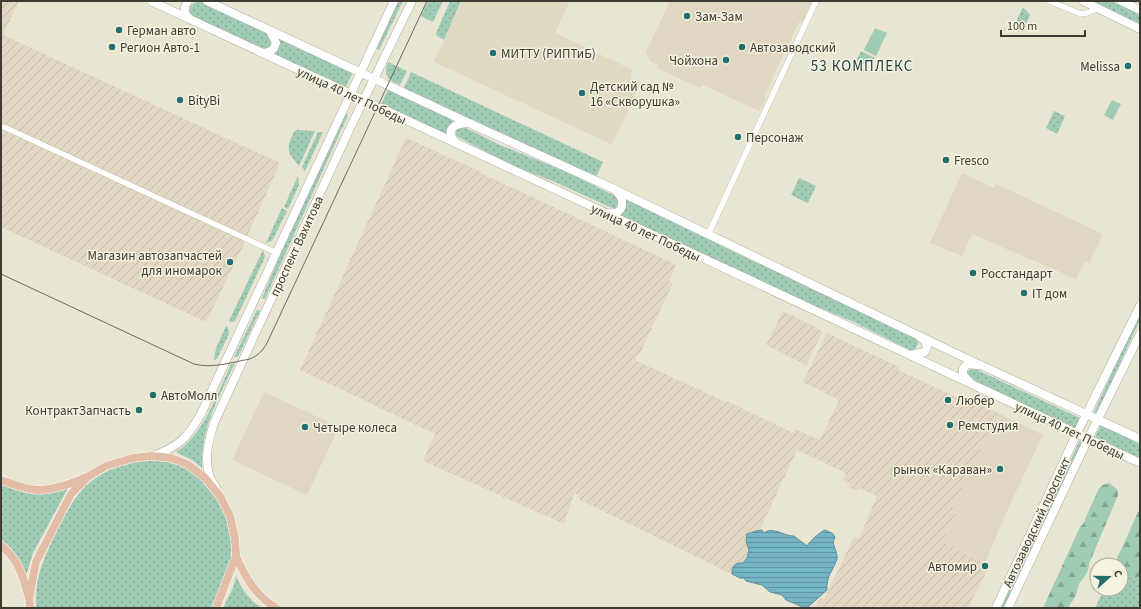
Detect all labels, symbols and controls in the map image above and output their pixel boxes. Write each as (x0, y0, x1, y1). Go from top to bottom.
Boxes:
place label: Зам-Зам (695, 8, 743, 26)
marker: Зам-Зам (682, 11, 692, 21)
scale bar (1001, 12, 1085, 38)
text: 100 m (1007, 18, 1037, 35)
place label: Герман авто (127, 22, 196, 40)
marker: Герман авто (114, 25, 124, 35)
place label: Регион Авто-1 (120, 39, 200, 57)
place label: Автозаводский (750, 39, 836, 57)
marker: Регион Авто-1 (107, 42, 117, 52)
marker: Автозаводский (737, 42, 747, 52)
place label: МИТТУ (РИПТиБ) (501, 45, 596, 63)
marker: МИТТУ (РИПТиБ) (488, 48, 498, 58)
place label: Чойхона (669, 52, 718, 70)
marker: Чойхона (721, 55, 731, 65)
district label: 53 КОМПЛЕКС (811, 56, 913, 77)
place label: Melissa (1080, 58, 1120, 76)
marker: Melissa (1123, 61, 1133, 71)
street label: улица 40 лет Победы (294, 63, 409, 129)
place label: Детский сад № 16 «Скворушка» (590, 78, 680, 111)
marker: Детский сад № 16 «Скворушка» (577, 88, 587, 98)
place label: BityBi (188, 92, 220, 110)
marker: BityBi (175, 95, 185, 105)
place label: Персонаж (746, 129, 804, 147)
marker: Персонаж (733, 132, 743, 142)
place label: Fresco (954, 152, 989, 170)
marker: Fresco (941, 155, 951, 165)
street label: проспект Вахитова (266, 193, 328, 300)
street label: улица 40 лет Победы (588, 200, 703, 266)
place label: Магазин автозапчастей для иномарок (88, 247, 223, 280)
marker: Магазин автозапчастей для иномарок (225, 257, 235, 267)
place label: Росстандарт (981, 265, 1053, 283)
marker: Росстандарт (968, 268, 978, 278)
place label: IT дом (1032, 285, 1067, 303)
marker: IT дом (1019, 288, 1029, 298)
place label: АвтоМолл (161, 387, 218, 405)
marker: АвтоМолл (148, 390, 158, 400)
place label: Любер (956, 392, 995, 410)
marker: Любер (943, 395, 953, 405)
street label: улица 40 лет Победы (1012, 398, 1127, 464)
place label: КонтрактЗапчасть (25, 402, 131, 420)
marker: КонтрактЗапчасть (134, 405, 144, 415)
place label: Ремстудия (958, 417, 1018, 435)
place label: Четыре колеса (313, 419, 397, 437)
marker: Ремстудия (945, 420, 955, 430)
marker: Четыре колеса (300, 422, 310, 432)
street label: Автозаводский проспект (999, 454, 1075, 591)
place label: рынок «Караван» (893, 461, 992, 479)
marker: рынок «Караван» (995, 464, 1005, 474)
north arrow (1089, 557, 1129, 597)
place label: Автомир (928, 558, 977, 576)
marker: Автомир (980, 561, 990, 571)
text: С (1110, 568, 1126, 580)

